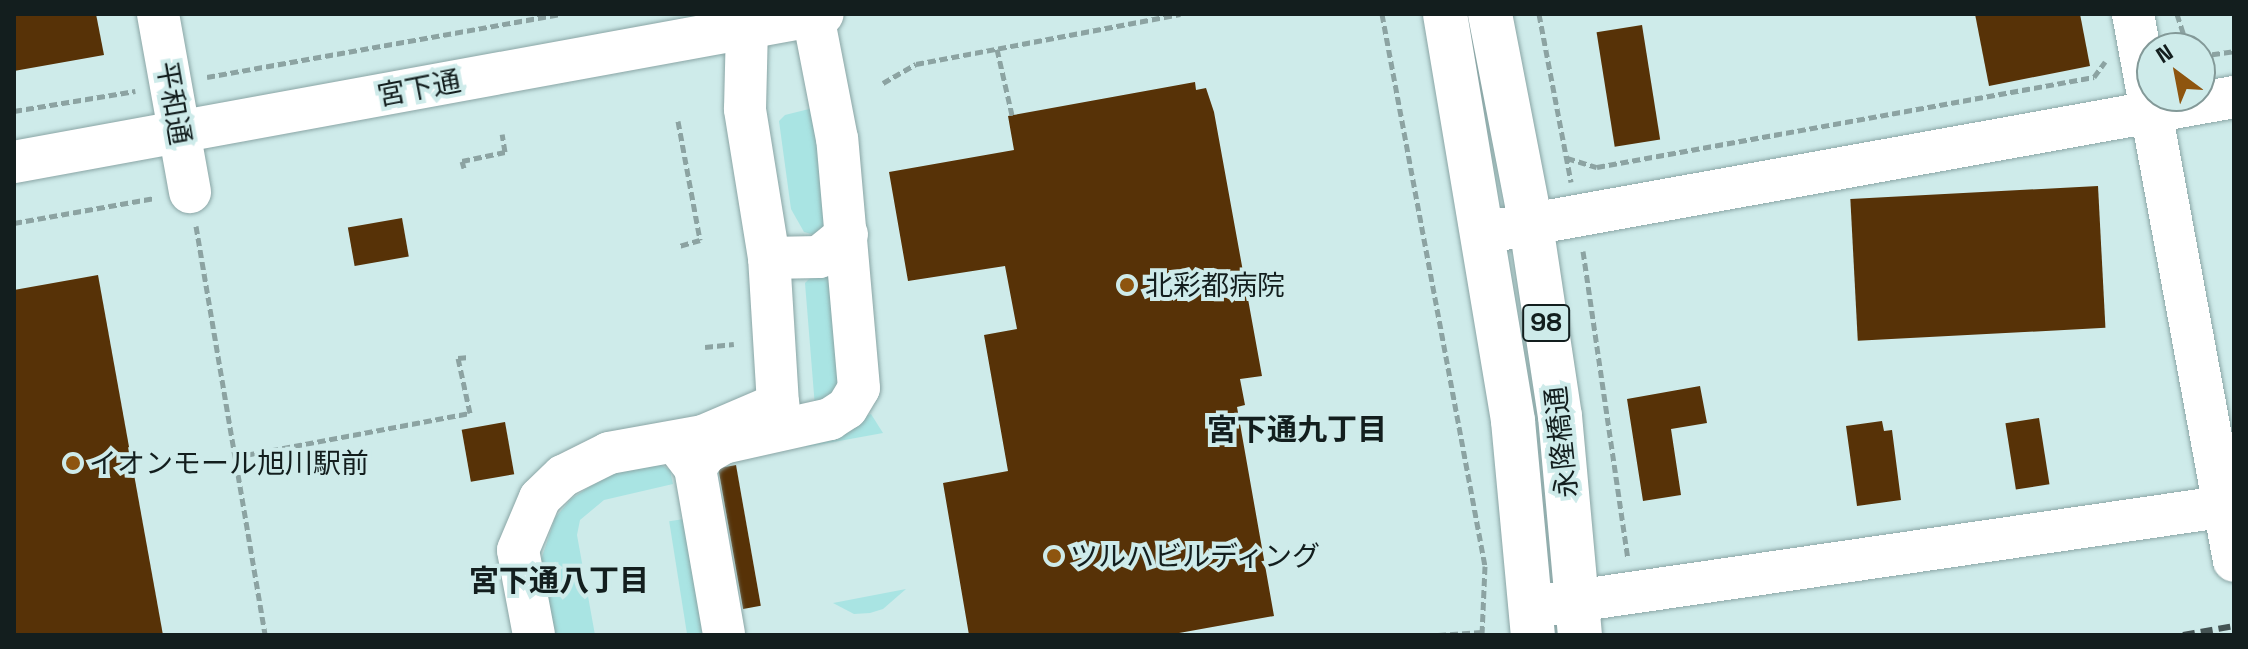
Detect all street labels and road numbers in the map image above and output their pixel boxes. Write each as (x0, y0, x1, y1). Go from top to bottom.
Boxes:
street label: 平和通 (150, 59, 198, 147)
street label: 宮下通 (375, 63, 463, 113)
road number: 98 (1522, 301, 1570, 345)
street label: 永隆橋通 (1538, 385, 1584, 499)

